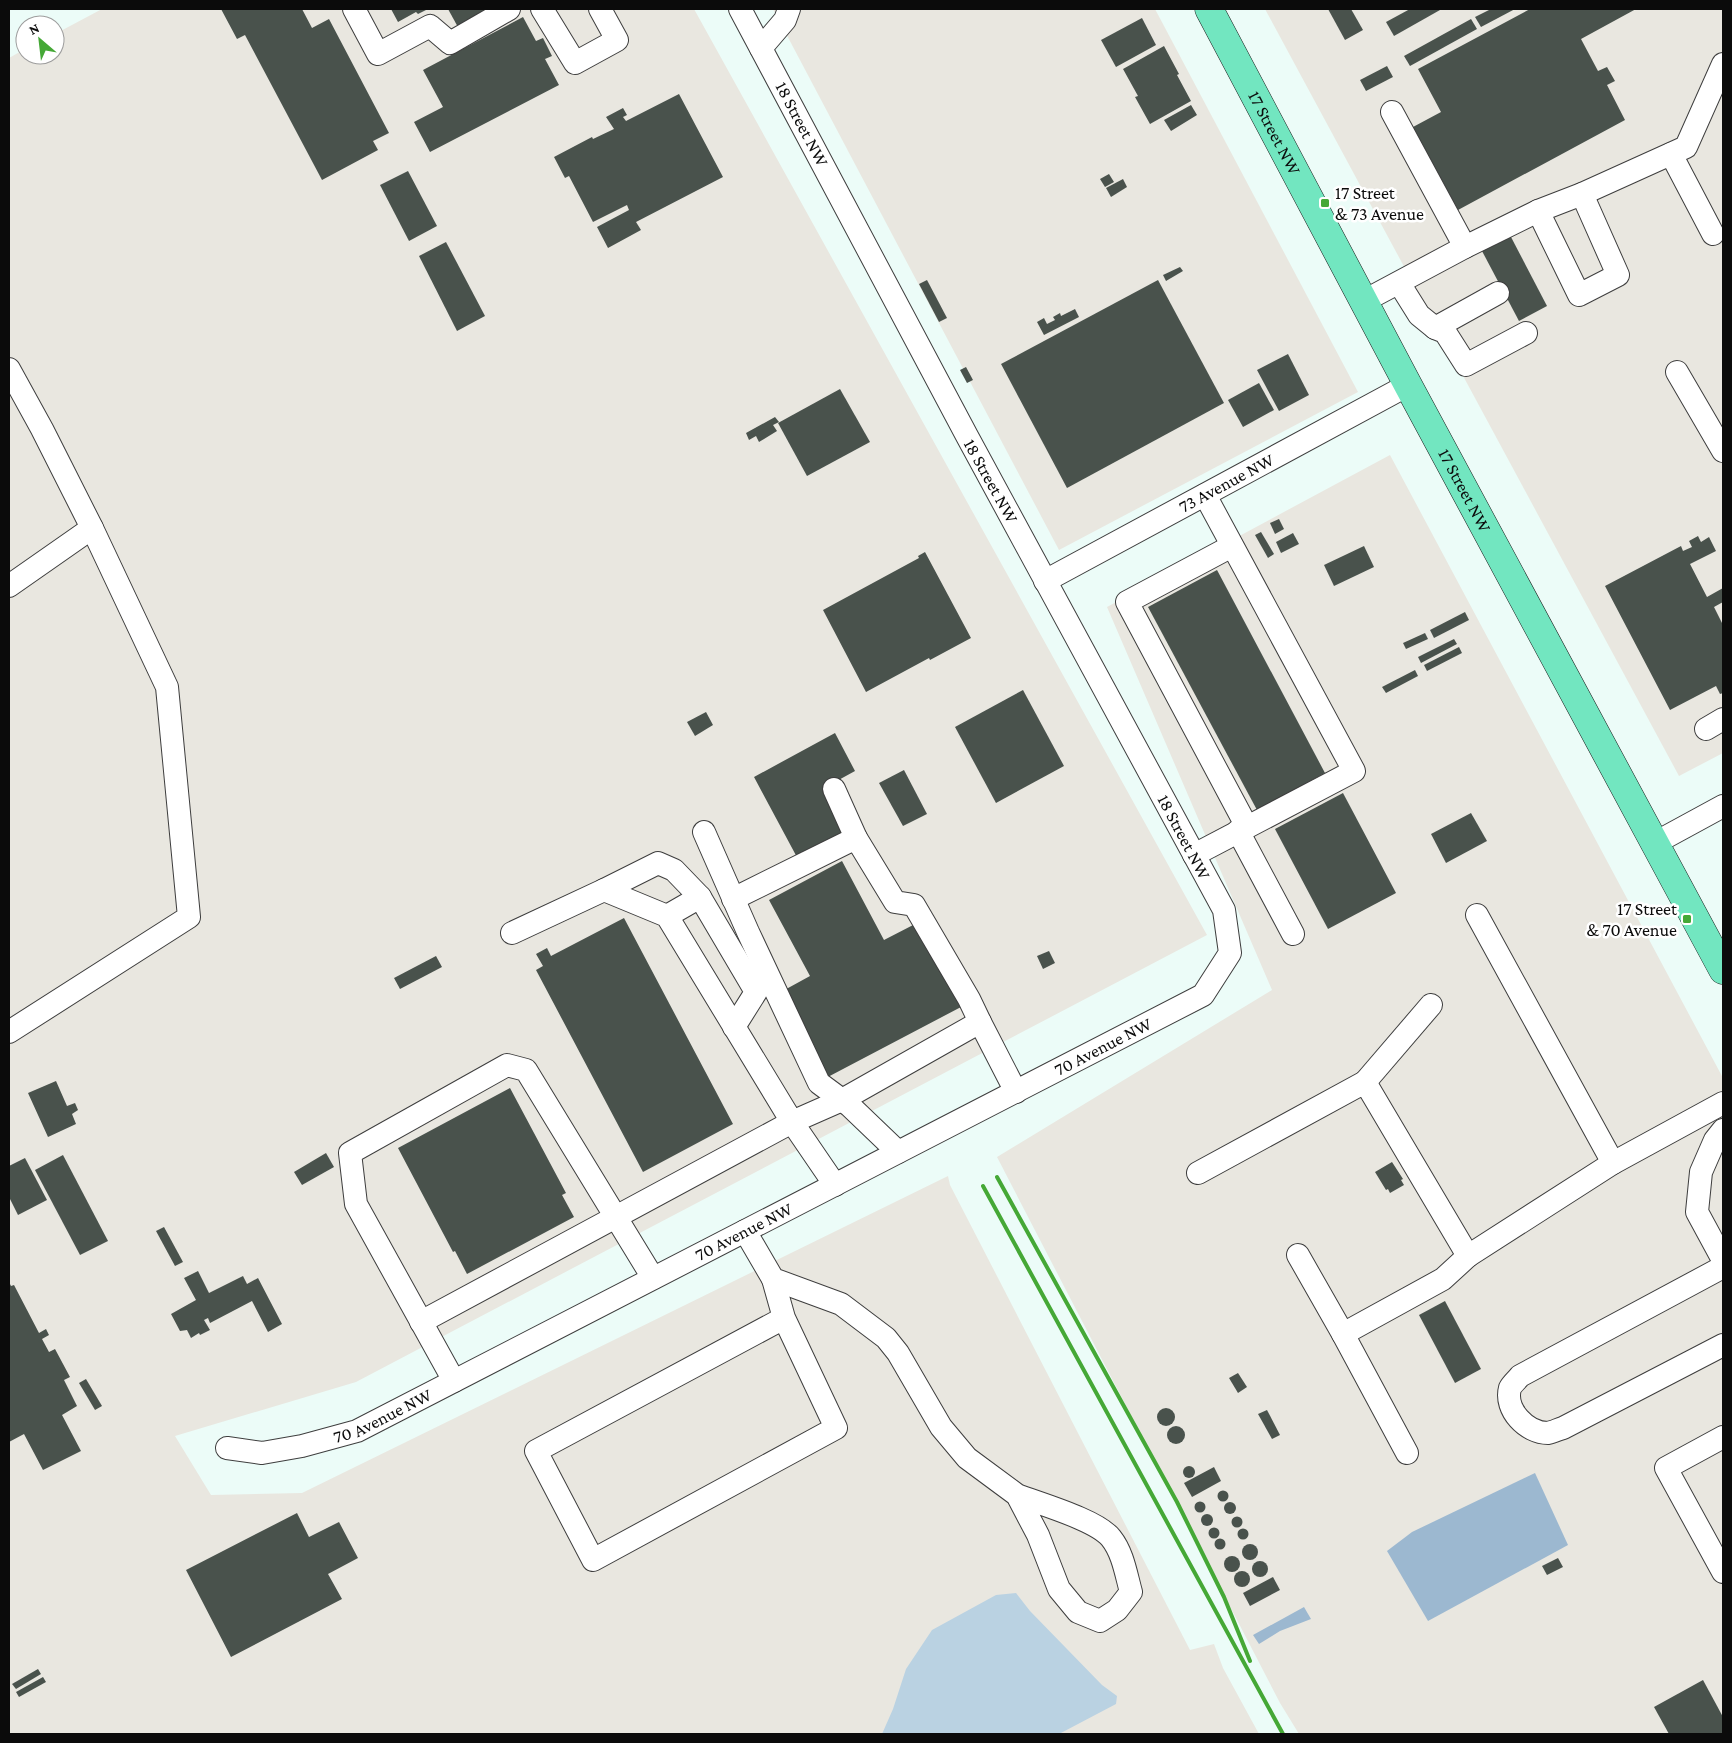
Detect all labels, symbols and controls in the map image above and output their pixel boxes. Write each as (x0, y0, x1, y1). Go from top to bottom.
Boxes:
north arrow (15, 15, 65, 65)
text: N (26, 19, 42, 38)
street label: 18 Street NW (771, 78, 833, 170)
street label: 17 Street NW (1244, 88, 1305, 178)
place label: 17 Street & 73 Avenue (1335, 183, 1424, 224)
marker: 17 Street & 73 Avenue (1319, 197, 1331, 209)
street label: 18 Street NW (960, 435, 1023, 527)
street label: 17 Street NW (1434, 445, 1495, 536)
street label: 73 Avenue NW (1175, 449, 1278, 517)
street label: 18 Street NW (1153, 791, 1215, 883)
place label: 17 Street & 70 Avenue (1586, 899, 1678, 940)
marker: 17 Street & 70 Avenue (1681, 913, 1693, 925)
street label: 70 Avenue NW (1051, 1013, 1155, 1080)
street label: 70 Avenue NW (692, 1198, 796, 1265)
street label: 70 Avenue NW (331, 1384, 435, 1447)

